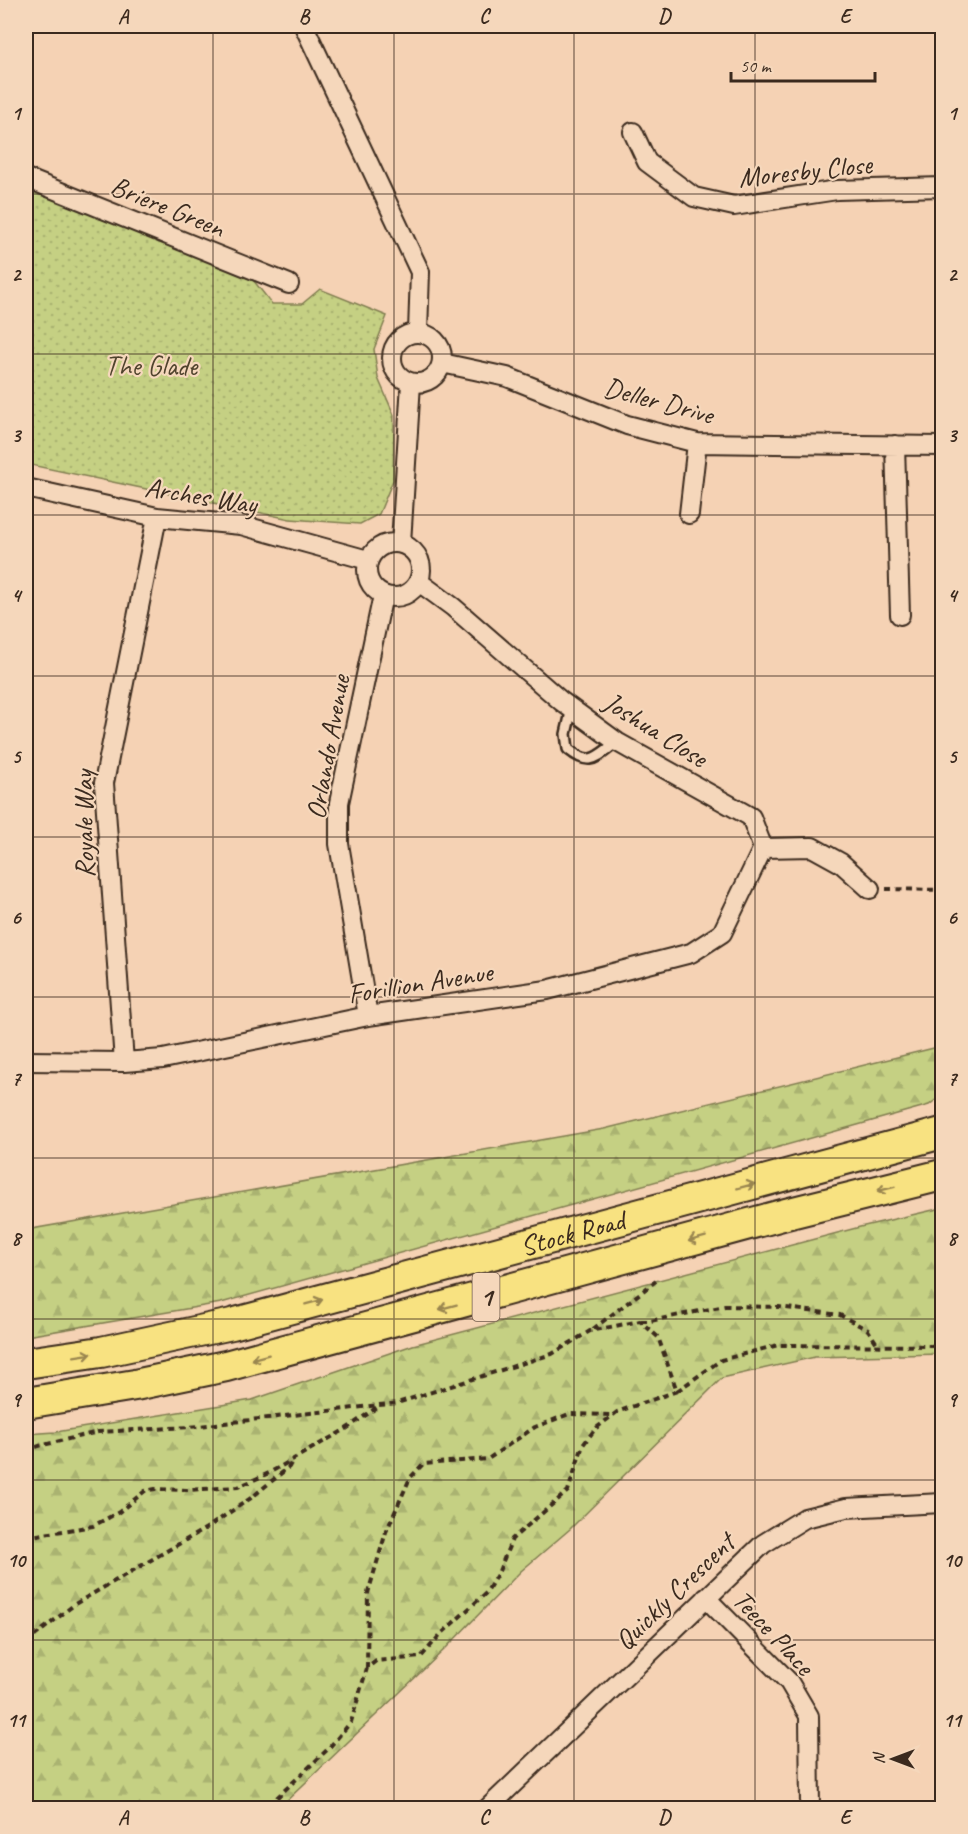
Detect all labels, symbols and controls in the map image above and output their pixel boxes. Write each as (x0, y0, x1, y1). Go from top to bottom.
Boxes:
text: A (118, 4, 130, 29)
text: B (299, 4, 311, 29)
text: C (479, 4, 491, 29)
text: D (658, 4, 672, 29)
text: E (840, 4, 854, 29)
scale bar (731, 45, 875, 83)
text: 50 m (740, 55, 773, 77)
text: 1 (12, 101, 23, 126)
text: 1 (948, 101, 959, 126)
street label: Moresby Close (737, 146, 875, 195)
street label: Briere Green (106, 168, 231, 246)
text: 2 (12, 262, 23, 287)
text: 2 (948, 262, 959, 287)
park label: The Glade (105, 348, 199, 383)
street label: Deller Drive (601, 369, 719, 432)
text: 3 (12, 423, 23, 448)
text: 3 (948, 423, 959, 448)
street label: Arches Way (142, 469, 262, 522)
text: 4 (12, 583, 24, 608)
text: 4 (948, 583, 960, 608)
street label: Orlando Avenue (298, 670, 358, 822)
street label: Joshua Close (596, 683, 716, 776)
text: 5 (12, 744, 23, 769)
text: 5 (948, 744, 959, 769)
street label: Royale Way (65, 767, 102, 878)
text: 6 (11, 905, 22, 930)
text: 6 (947, 905, 958, 930)
street label: Forillion Avenue (345, 954, 497, 1011)
text: 7 (12, 1066, 23, 1091)
text: 7 (948, 1066, 959, 1091)
one-way arrow (736, 1179, 755, 1191)
one-way arrow (877, 1184, 896, 1195)
street label: Stock Road (516, 1201, 632, 1264)
text: 8 (12, 1226, 24, 1251)
text: 8 (948, 1226, 960, 1251)
one-way arrow (688, 1234, 707, 1245)
road number: 1 (472, 1273, 500, 1321)
one-way arrow (304, 1296, 323, 1307)
one-way arrow (439, 1302, 458, 1313)
one-way arrow (73, 1349, 93, 1360)
one-way arrow (251, 1352, 270, 1364)
text: 9 (12, 1387, 23, 1412)
text: 9 (948, 1387, 959, 1412)
street label: Quickly Crescent (607, 1523, 744, 1657)
text: 10 (7, 1548, 27, 1573)
text: 10 (943, 1548, 963, 1573)
street label: Teece Place (725, 1582, 823, 1684)
text: 11 (7, 1708, 27, 1733)
text: 11 (943, 1708, 963, 1733)
north arrow (863, 1729, 923, 1789)
text: N (869, 1751, 889, 1764)
text: A (118, 1805, 130, 1830)
text: B (299, 1805, 311, 1830)
text: C (479, 1805, 491, 1830)
text: D (658, 1805, 672, 1830)
text: E (840, 1805, 854, 1830)

